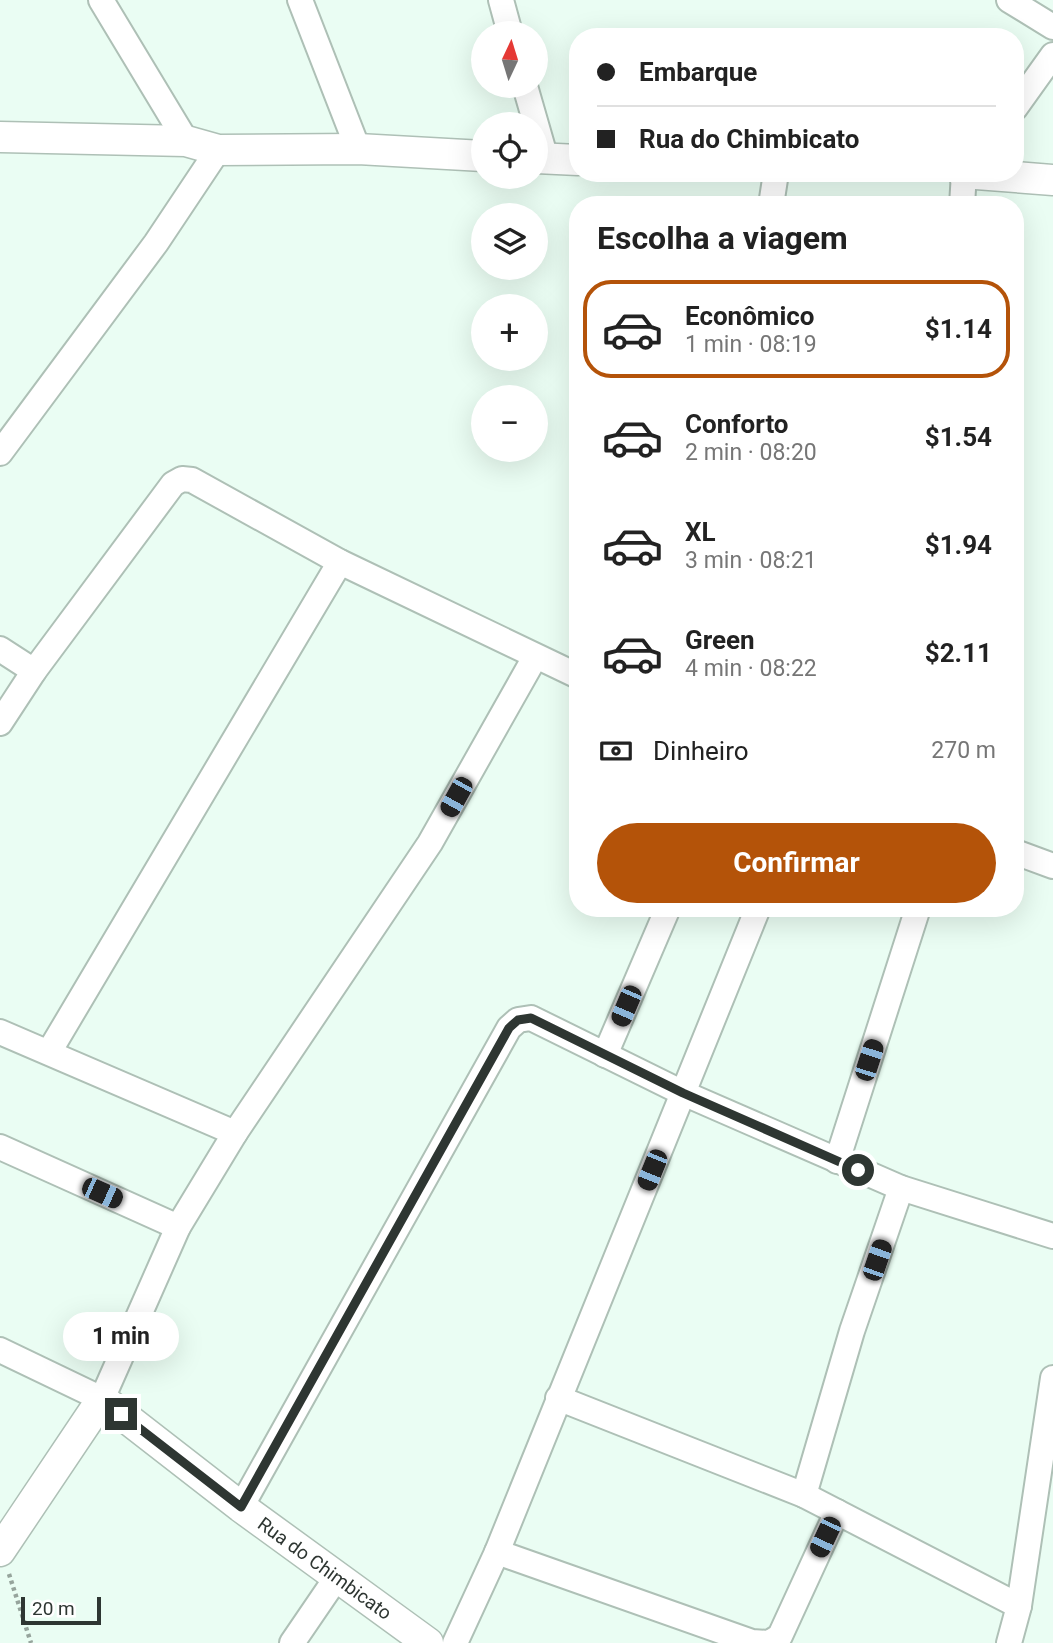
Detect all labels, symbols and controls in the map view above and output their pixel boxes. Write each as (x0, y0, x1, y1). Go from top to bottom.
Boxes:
north arrow (471, 21, 548, 98)
map controls (471, 21, 548, 462)
text: Embarque (639, 57, 757, 87)
button: locate (471, 112, 548, 189)
text: Rua do Chimbicato (639, 124, 859, 154)
button: layers (471, 203, 548, 280)
text: Escolha a viagem (597, 219, 848, 257)
button: + (471, 294, 548, 371)
icon: car (601, 298, 664, 361)
text: Econômico (685, 301, 814, 331)
text: $1.14 (925, 314, 992, 344)
text: 1 min · 08:19 (685, 331, 817, 358)
button: − (471, 385, 548, 462)
icon: car (601, 406, 664, 469)
text: Conforto (685, 409, 789, 439)
text: $1.54 (925, 422, 992, 452)
text: 2 min · 08:20 (685, 439, 817, 466)
icon: car (601, 514, 664, 577)
text: XL (685, 517, 716, 547)
text: $1.94 (925, 530, 992, 560)
text: 3 min · 08:21 (685, 547, 817, 574)
icon: car (601, 622, 664, 685)
text: Green (685, 625, 755, 655)
text: $2.11 (925, 638, 992, 668)
text: 4 min · 08:22 (685, 655, 817, 682)
icon: cash (597, 732, 635, 770)
text: Dinheiro (653, 736, 749, 766)
text: 270 m (931, 737, 996, 764)
car (437, 774, 476, 820)
button: Confirmar (597, 823, 996, 903)
car (609, 983, 644, 1029)
car (853, 1037, 886, 1083)
car (635, 1147, 670, 1193)
route start (842, 1154, 874, 1186)
car (79, 1175, 126, 1211)
car (861, 1237, 894, 1283)
callout: 1 min (63, 1312, 179, 1362)
text: 1 min (92, 1323, 150, 1350)
route end (105, 1398, 137, 1430)
street label: Rua do Chimbicato (253, 1512, 396, 1625)
car (807, 1514, 844, 1560)
scale bar (21, 1594, 102, 1626)
text: 20 m (32, 1597, 75, 1620)

